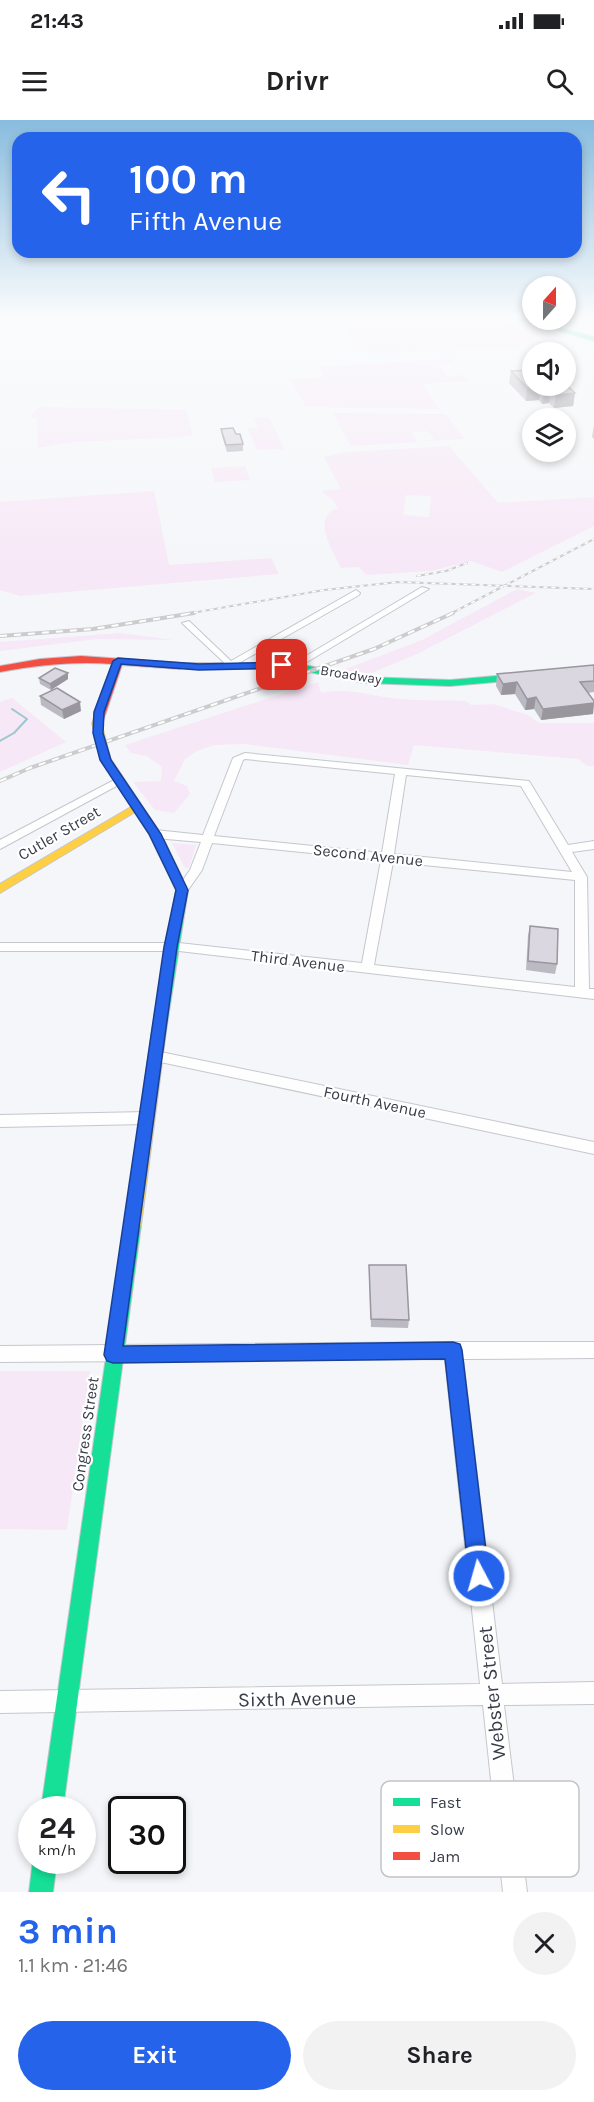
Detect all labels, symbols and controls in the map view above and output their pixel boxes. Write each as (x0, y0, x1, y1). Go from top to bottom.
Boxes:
text: 21:43 (30, 8, 84, 34)
icon: menu (18, 65, 51, 98)
text: Drivr (266, 65, 328, 97)
icon: search (543, 65, 576, 98)
text: 100 m (129, 154, 248, 204)
icon: left (30, 156, 108, 234)
text: Fifth Avenue (129, 205, 282, 237)
north arrow (522, 276, 576, 330)
map controls (522, 276, 576, 462)
button: sound (522, 342, 576, 396)
button: layers (522, 408, 576, 462)
pin (256, 639, 307, 690)
icon: arrive (265, 648, 298, 681)
street label: Broadway (319, 662, 383, 688)
street label: Cutler Street (15, 802, 103, 864)
street label: Second Avenue (312, 840, 424, 870)
street label: Third Avenue (250, 946, 346, 976)
street label: Fourth Avenue (322, 1082, 428, 1122)
street label: Congress Street (68, 1375, 102, 1493)
position arrow (447, 1544, 511, 1608)
street label: Webster Street (473, 1624, 510, 1761)
street label: Sixth Avenue (238, 1686, 356, 1712)
legend (381, 1781, 579, 1877)
text: Fast (430, 1793, 461, 1812)
speed limit sign: 30 (108, 1796, 186, 1874)
text: 24 (39, 1810, 75, 1846)
text: Slow (430, 1820, 465, 1839)
text: km/h (38, 1841, 76, 1859)
text: Jam (430, 1847, 460, 1866)
text: 3 min (18, 1910, 118, 1952)
button: close (513, 1912, 576, 1975)
text: 1.1 km · 21:46 (18, 1954, 128, 1977)
button: Exit (18, 2021, 291, 2090)
button: Share (303, 2021, 576, 2090)

